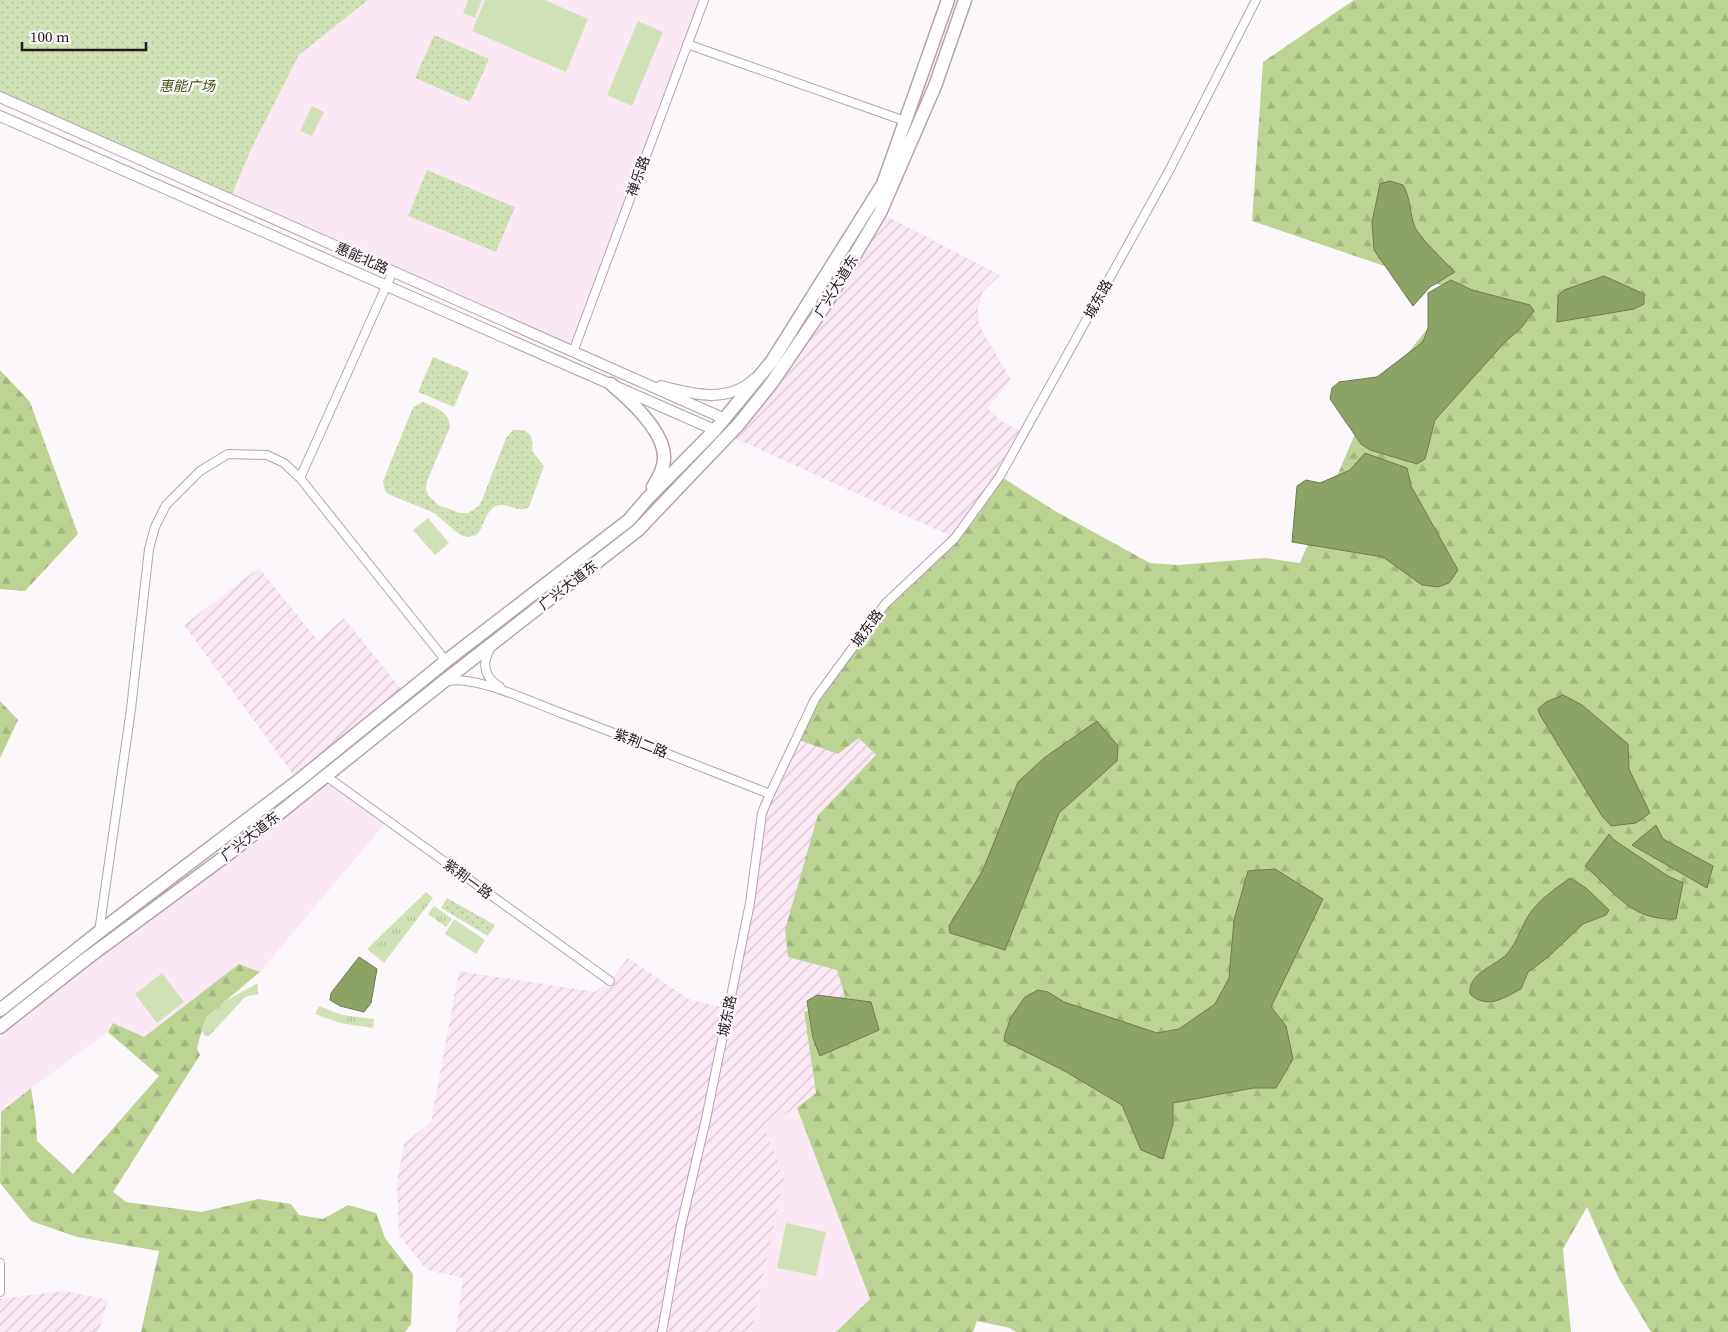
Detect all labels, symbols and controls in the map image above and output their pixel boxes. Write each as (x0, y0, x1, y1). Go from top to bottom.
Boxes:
scale bar (22, 20, 146, 52)
text: 100 m (30, 26, 70, 47)
park label: 惠能广场 (159, 76, 216, 96)
street label: 禅乐路 (621, 153, 655, 199)
street label: 惠能北路 (332, 237, 392, 279)
street label: 广兴大道东 (809, 251, 863, 321)
street label: 城东路 (1079, 276, 1117, 322)
street label: 广兴大道东 (534, 556, 602, 614)
street label: 城东路 (847, 605, 887, 651)
street label: 紫荆二路 (611, 724, 671, 762)
street label: 广兴大道东 (216, 807, 284, 865)
street label: 紫荆一路 (439, 854, 497, 904)
street label: 城东路 (713, 993, 741, 1039)

